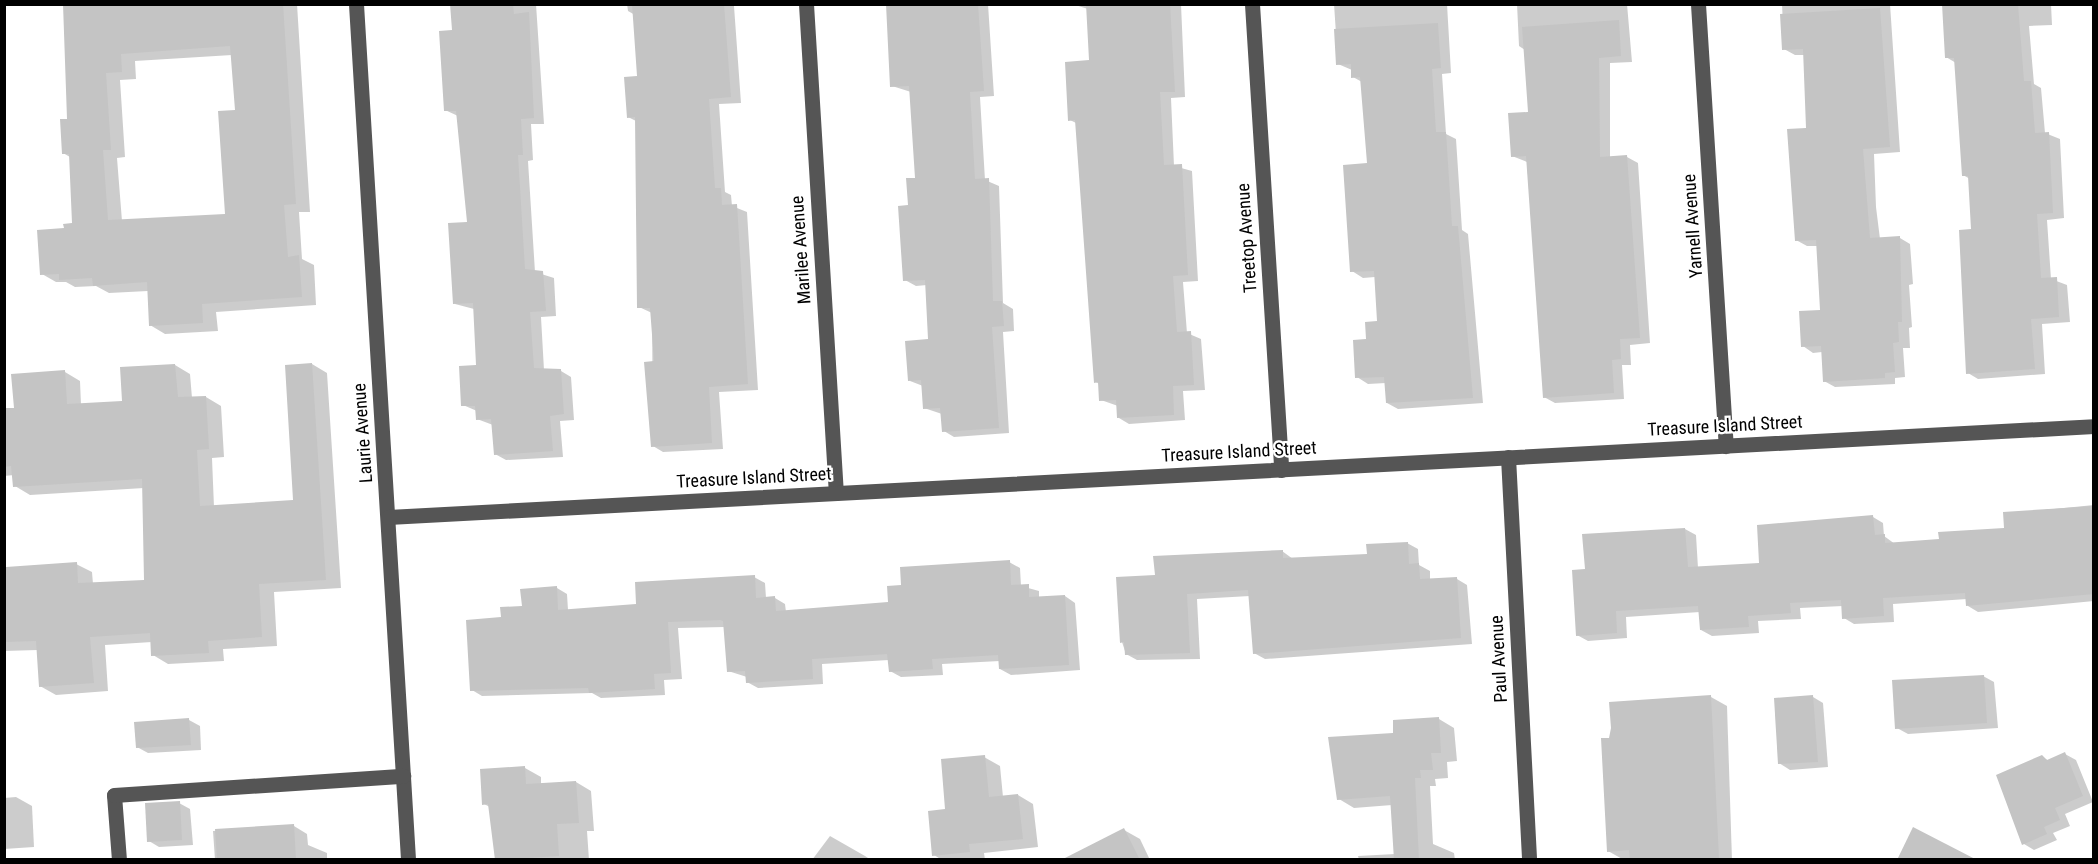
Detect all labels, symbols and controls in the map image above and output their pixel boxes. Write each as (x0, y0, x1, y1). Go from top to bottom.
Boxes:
street label: Yarnell Avenue (1679, 173, 1707, 279)
street label: Treetop Avenue (1232, 182, 1262, 294)
street label: Marilee Avenue (786, 195, 816, 305)
street label: Laurie Avenue (349, 382, 377, 484)
street label: Treasure Island Street (1647, 411, 1803, 441)
street label: Treasure Island Street (1161, 437, 1317, 467)
street label: Treasure Island Street (676, 463, 832, 493)
street label: Paul Avenue (1486, 615, 1512, 703)

